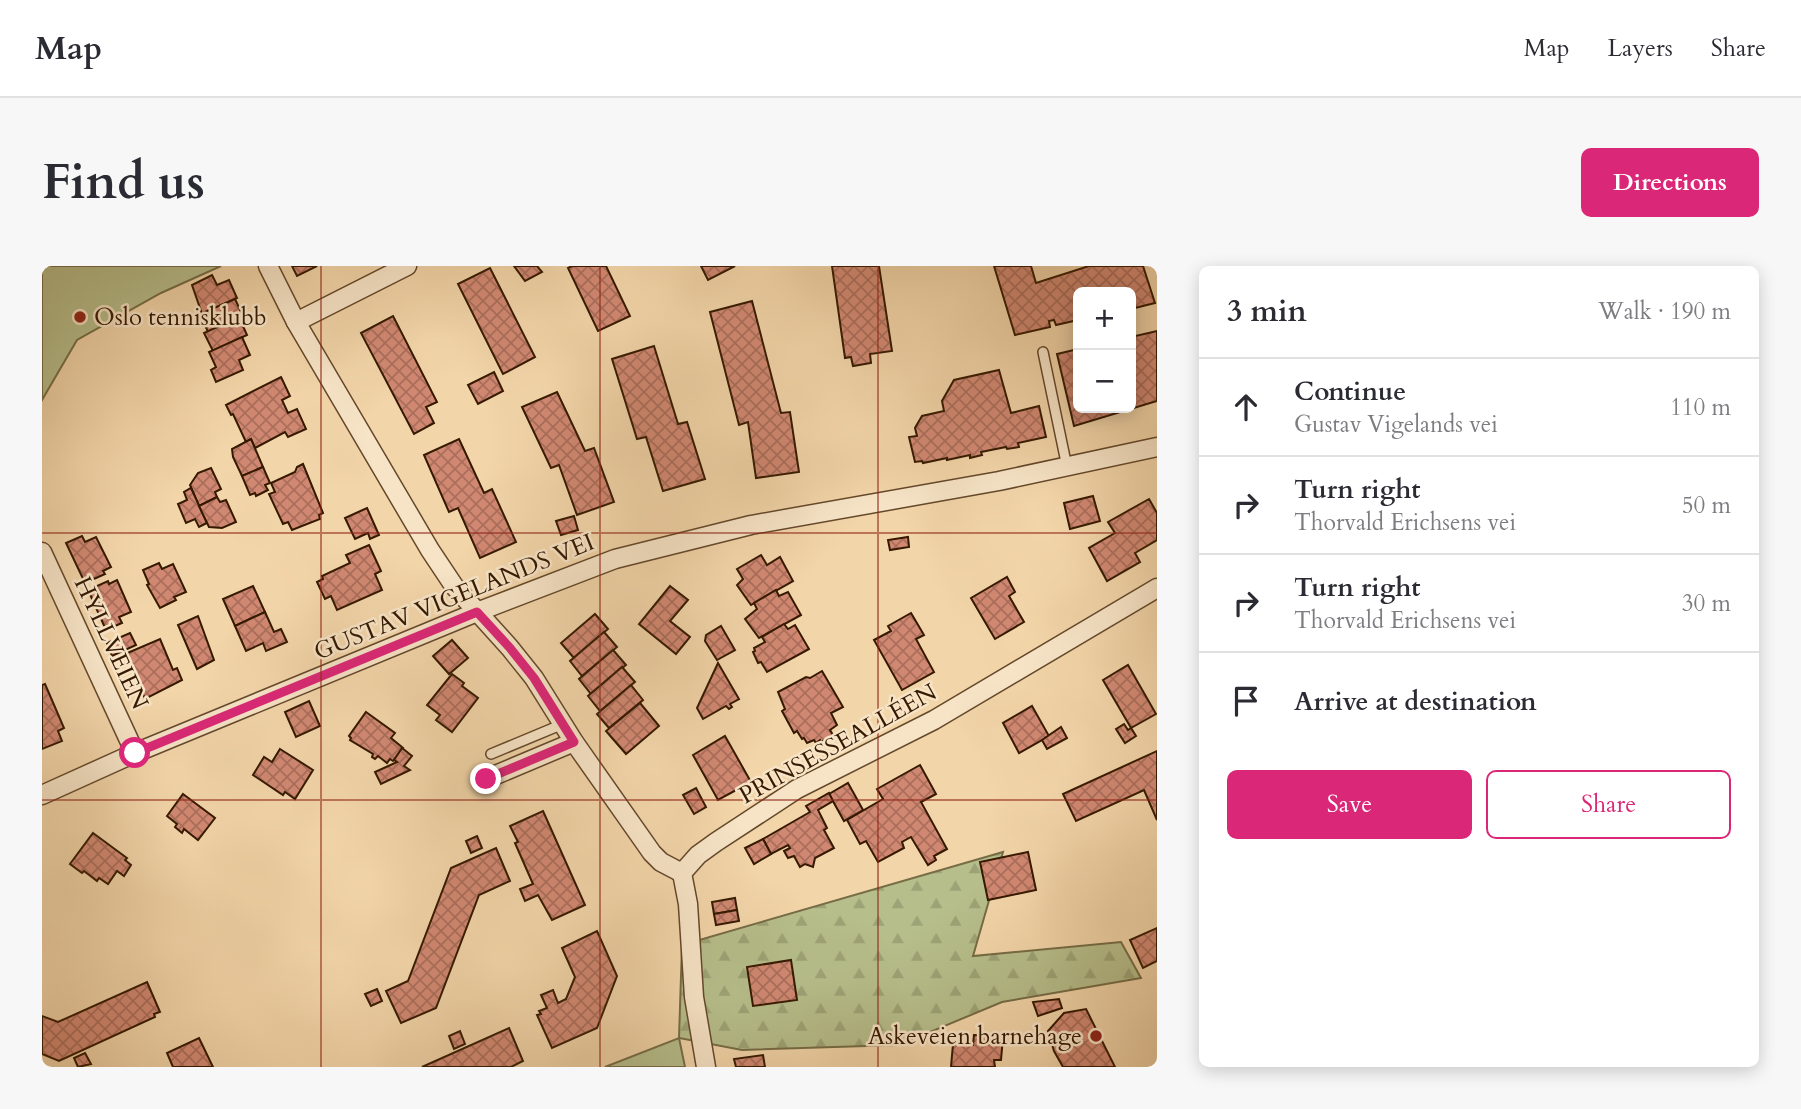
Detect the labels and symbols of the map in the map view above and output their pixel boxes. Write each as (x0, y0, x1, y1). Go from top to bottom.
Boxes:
place label: Oslo tennisklubb (94, 301, 267, 334)
marker: Oslo tennisklubb (72, 309, 88, 325)
street label: GUSTAV VIGELANDS VEI (309, 526, 599, 668)
street label: HYLLVEIEN (66, 571, 156, 715)
street label: PRINSESSEALLÉEN (733, 676, 943, 812)
route start (119, 737, 150, 768)
route end (470, 763, 501, 794)
place label: Askeveien barnehage (868, 1020, 1082, 1053)
marker: Askeveien barnehage (1088, 1028, 1104, 1044)

